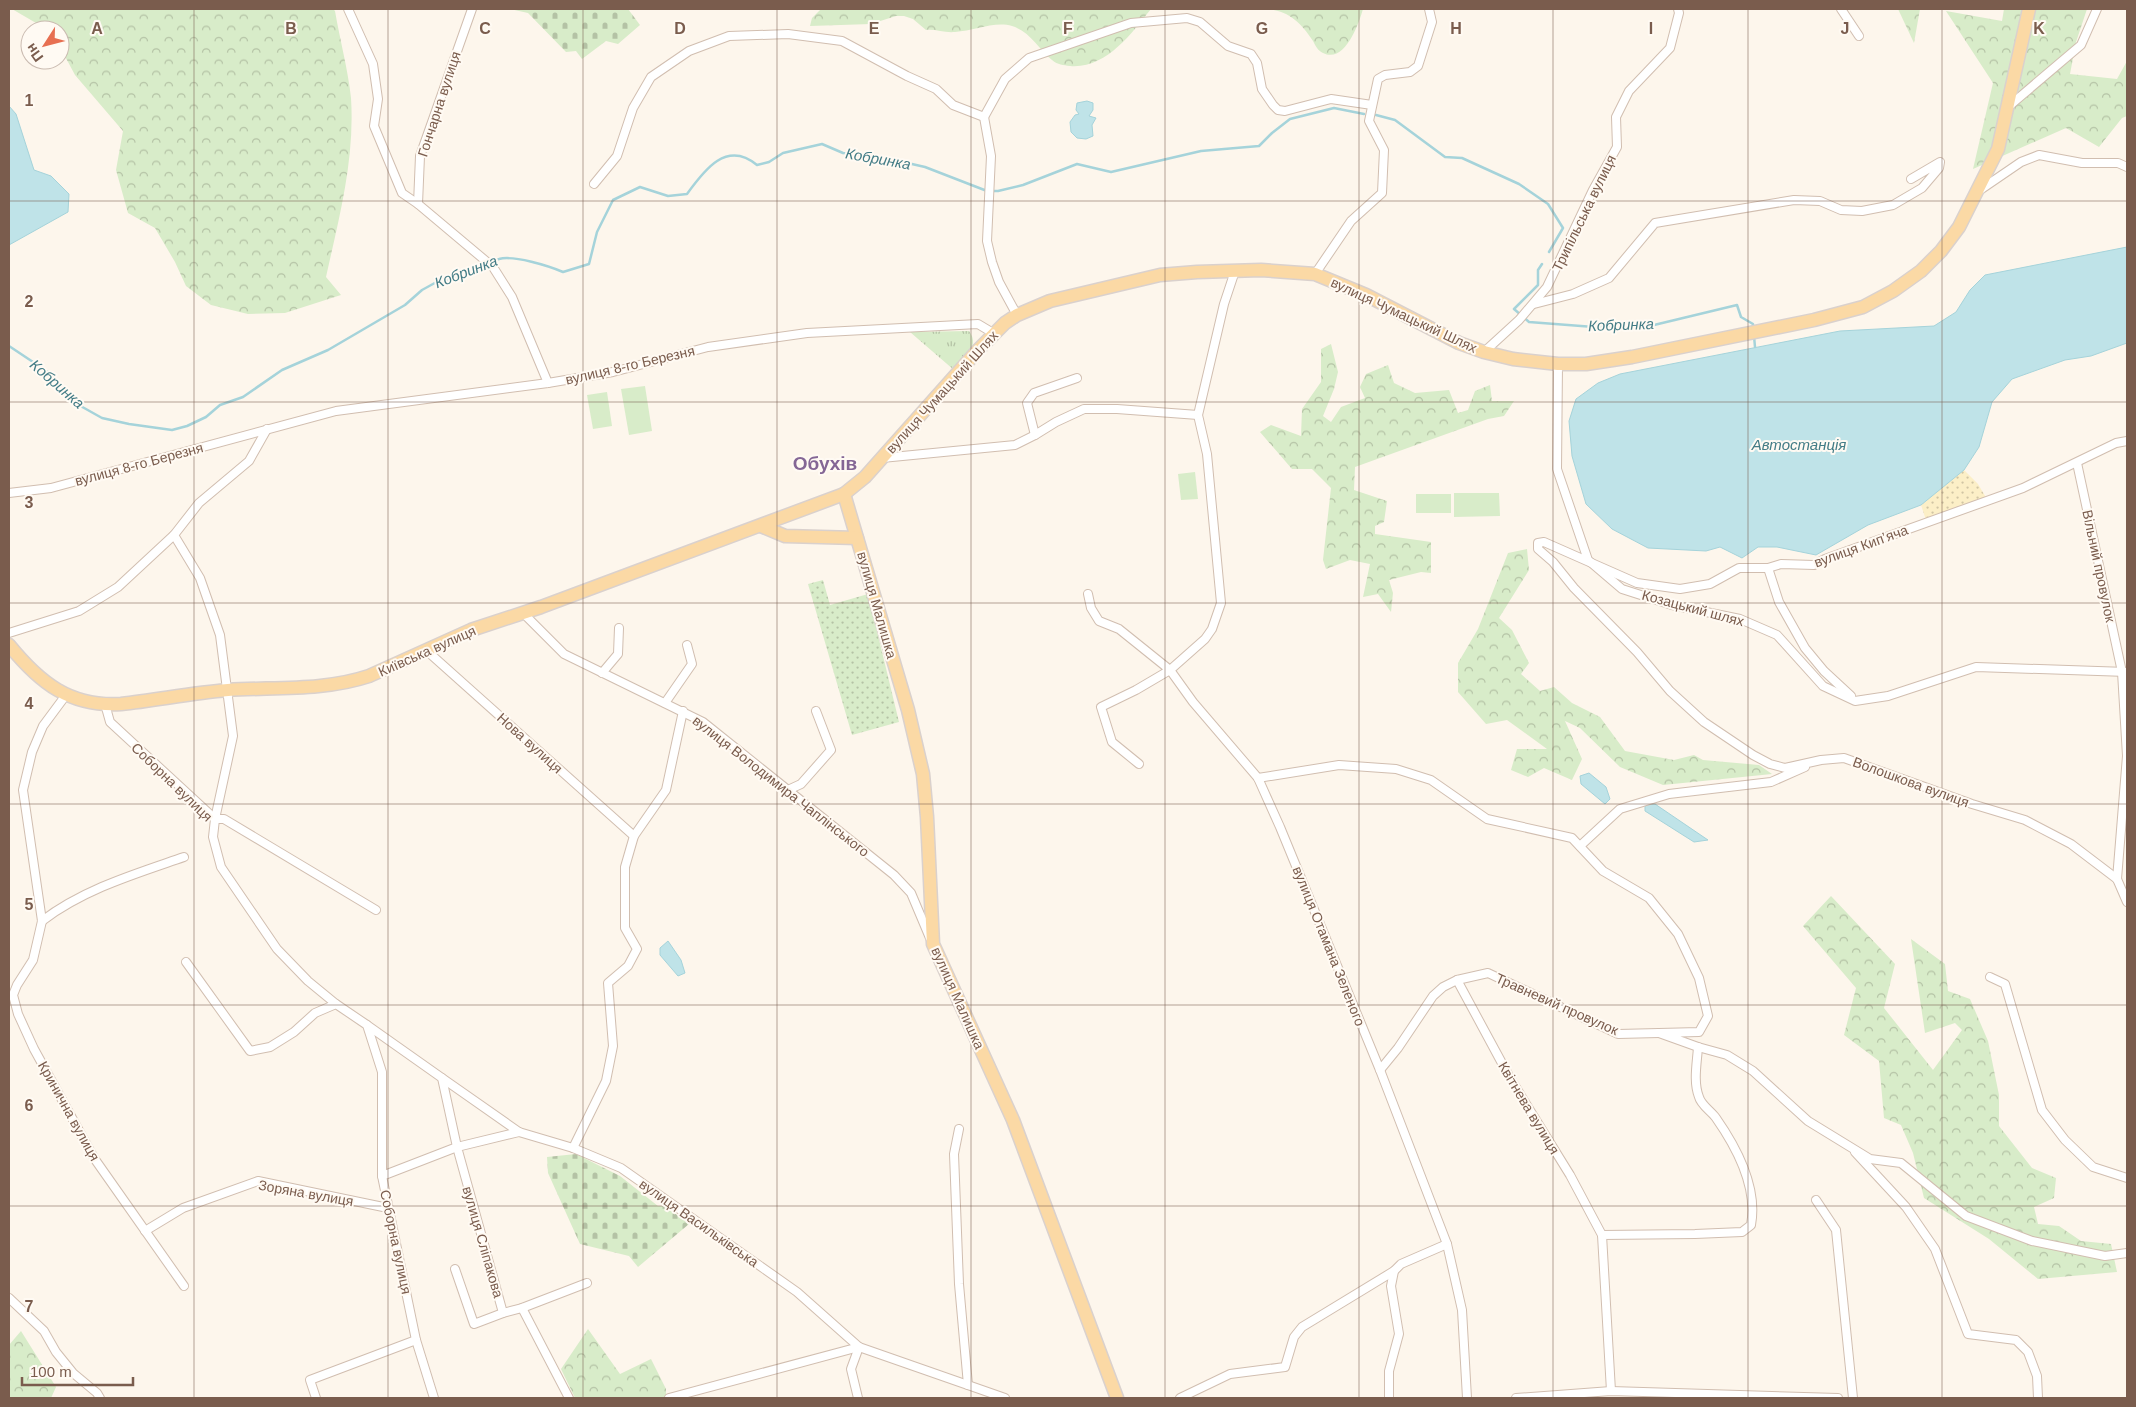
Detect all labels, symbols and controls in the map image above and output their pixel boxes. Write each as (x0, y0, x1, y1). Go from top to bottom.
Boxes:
north arrow (20, 20, 70, 70)
text: A (91, 20, 103, 37)
text: B (285, 20, 297, 37)
text: C (479, 20, 491, 37)
text: D (674, 20, 686, 37)
text: E (869, 20, 880, 37)
text: F (1063, 20, 1073, 37)
text: G (1256, 20, 1268, 37)
text: H (1450, 20, 1462, 37)
text: I (1649, 20, 1653, 37)
text: J (1841, 20, 1849, 37)
text: K (2033, 20, 2045, 37)
text: Пн (23, 40, 46, 65)
street label: Гончарна вулиця (414, 49, 464, 159)
text: 1 (25, 92, 34, 109)
water label: Кобринка (844, 144, 912, 173)
street label: Трипільська вулиця (1549, 152, 1619, 274)
water label: Кобринка (432, 252, 500, 291)
street label: вулиця Чумацький Шлях (1328, 274, 1480, 356)
text: 2 (25, 293, 34, 310)
water label: Кобринка (1588, 315, 1654, 334)
street label: вулиця Чумацький Шлях (883, 327, 1001, 457)
street label: вулиця 8-го Березня (564, 342, 696, 388)
water label: Кобринка (27, 356, 88, 412)
water label: Автостанція (1751, 436, 1846, 453)
street label: вулиця 8-го Березня (73, 439, 205, 489)
district label: Обухів (793, 453, 857, 474)
text: 3 (25, 494, 34, 511)
street label: Вільний провулок (2079, 508, 2119, 624)
street label: вулиця Кипʼяча (1812, 522, 1910, 570)
street label: вулиця Малишка (854, 550, 900, 660)
street label: Козацький шлях (1640, 587, 1746, 629)
street label: Київська вулиця (376, 622, 478, 680)
text: 4 (25, 695, 34, 712)
street label: Нова вулиця (494, 710, 566, 776)
street label: вулиця Володимира Чаплінського (690, 712, 873, 860)
street label: Соборна вулиця (128, 739, 216, 825)
street label: Волошкова вулиця (1851, 754, 1971, 810)
street label: вулиця Отамана Зеленого (1290, 864, 1369, 1028)
text: 5 (25, 896, 34, 913)
street label: вулиця Малишка (928, 944, 988, 1052)
street label: Травневий провулок (1493, 970, 1622, 1039)
street label: Кринична вулиця (35, 1058, 103, 1164)
street label: Квітнева вулиця (1495, 1059, 1563, 1157)
text: 6 (25, 1097, 34, 1114)
street label: вулиця Васильківська (636, 1176, 762, 1270)
street label: Зоряна вулиця (257, 1177, 355, 1209)
street label: вулиця Сліпакова (459, 1184, 507, 1300)
street label: Соборна вулиця (377, 1188, 415, 1296)
text: 7 (25, 1298, 34, 1315)
scale bar (22, 1354, 134, 1386)
text: 100 m (30, 1363, 72, 1380)

